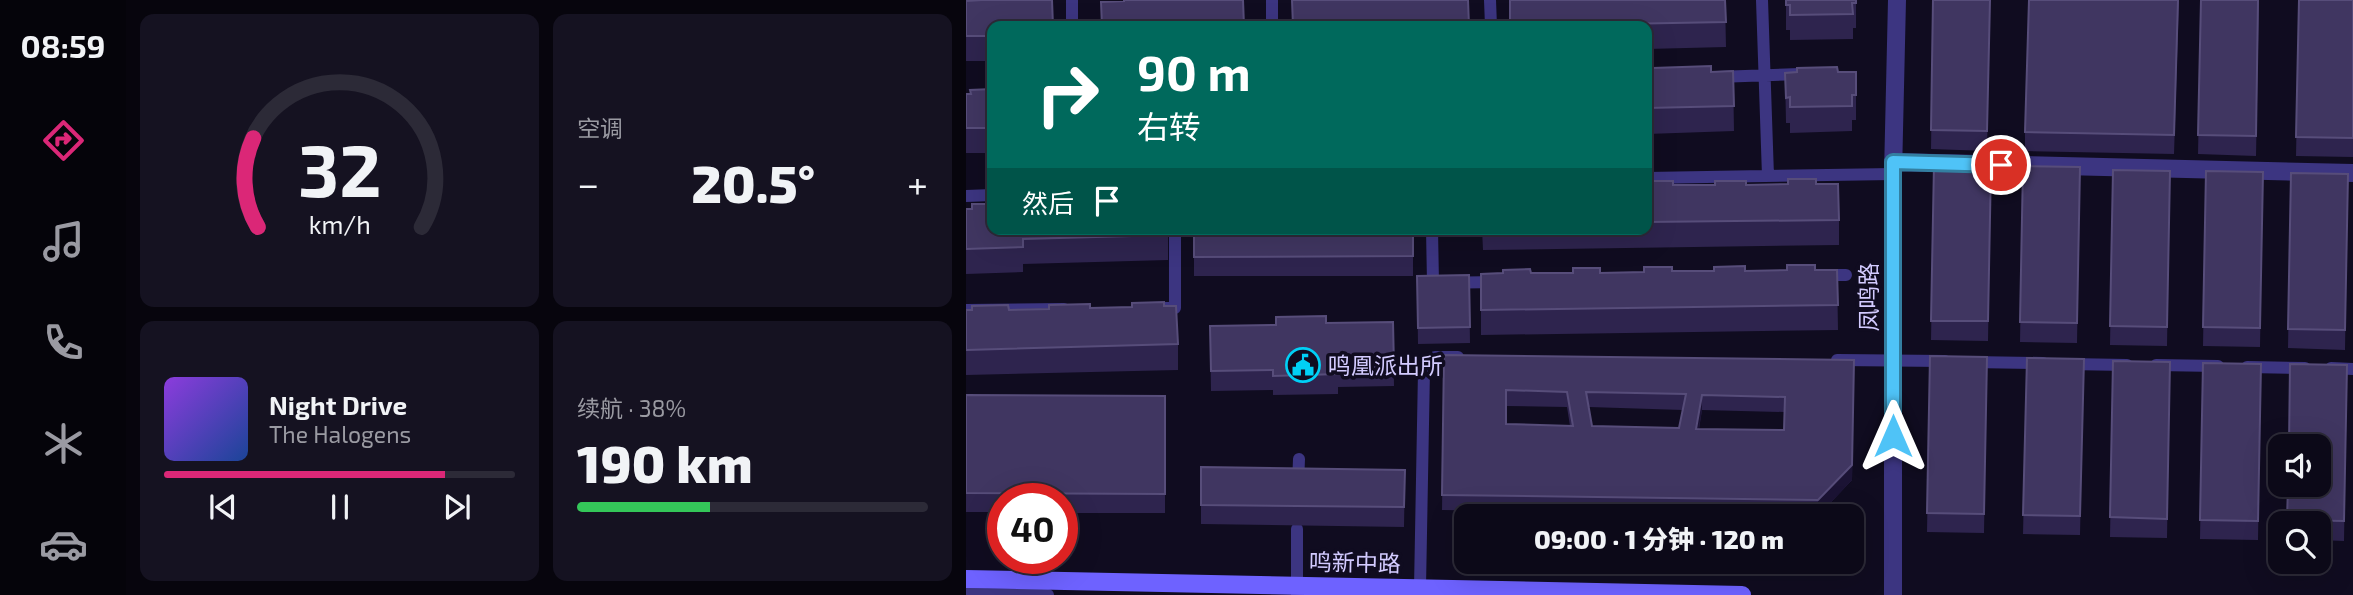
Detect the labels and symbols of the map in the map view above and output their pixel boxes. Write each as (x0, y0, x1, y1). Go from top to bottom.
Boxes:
pin (1971, 135, 2031, 195)
street label: 凤鸣路 (1854, 263, 1882, 332)
public building icon: 鸣凰派出所 (1284, 346, 1322, 384)
place label: 鸣凰派出所 (1328, 351, 1443, 379)
position arrow (1856, 399, 1930, 473)
speed limit sign: 40 (987, 483, 1078, 574)
street label: 鸣新中路 (1309, 547, 1401, 577)

